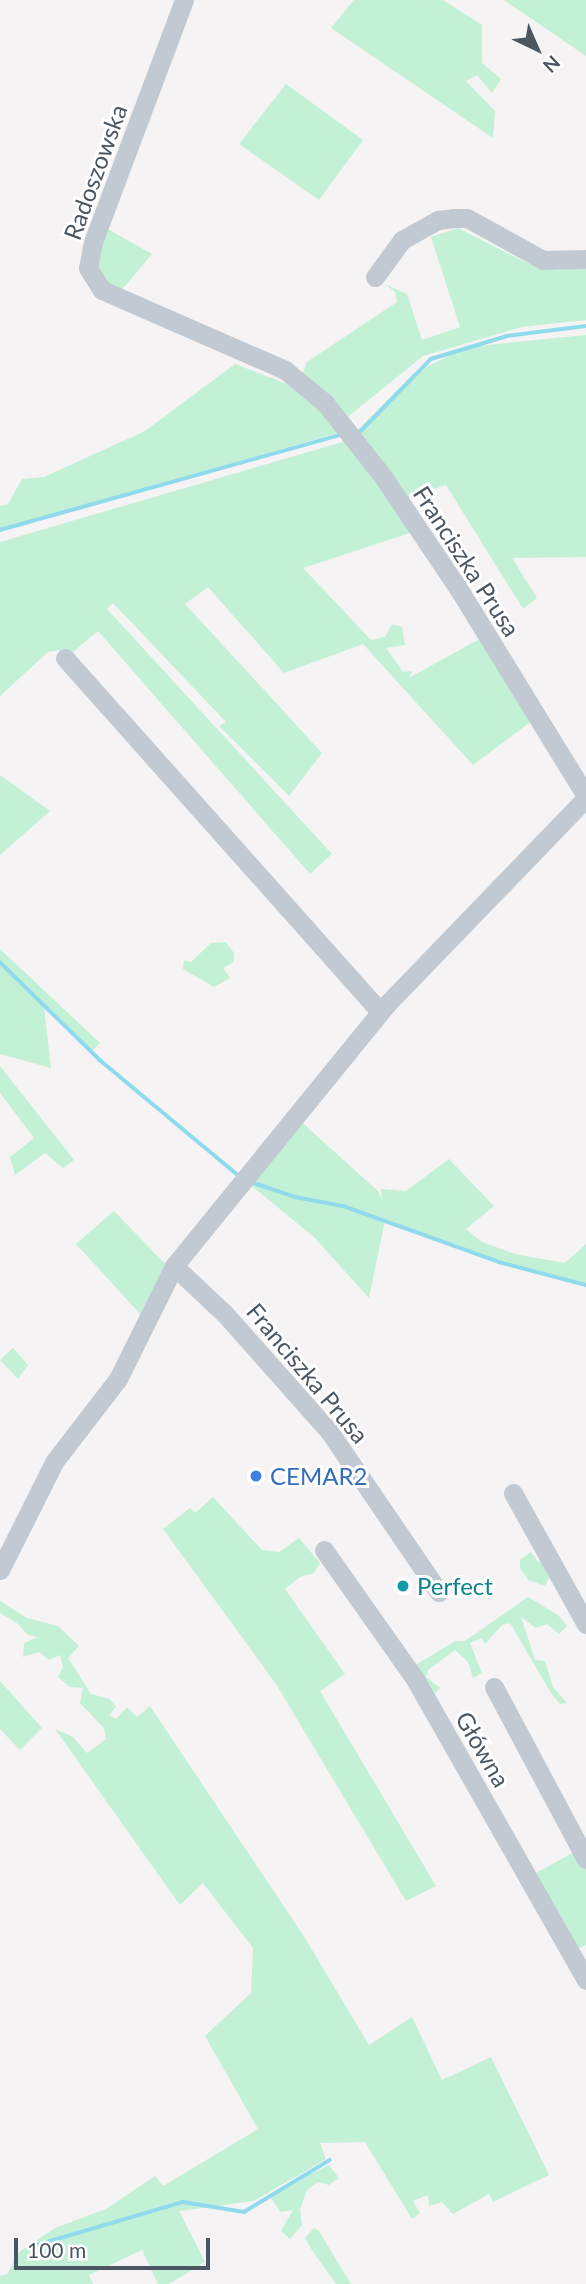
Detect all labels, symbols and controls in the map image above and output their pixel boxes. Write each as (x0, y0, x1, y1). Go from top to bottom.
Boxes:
north arrow (502, 14, 572, 84)
text: N (539, 51, 565, 78)
street label: Radoszowska (57, 101, 133, 243)
street label: Franciszka Prusa (408, 480, 526, 642)
street label: Franciszka Prusa (241, 1297, 375, 1449)
place label: CEMAR2 (270, 1462, 367, 1490)
marker: CEMAR2 (248, 1468, 264, 1484)
place label: Perfect (417, 1572, 493, 1600)
marker: Perfect (395, 1578, 411, 1594)
street label: Główna (450, 1706, 516, 1792)
scale bar (18, 2224, 214, 2268)
text: 100 m (27, 2237, 86, 2262)

